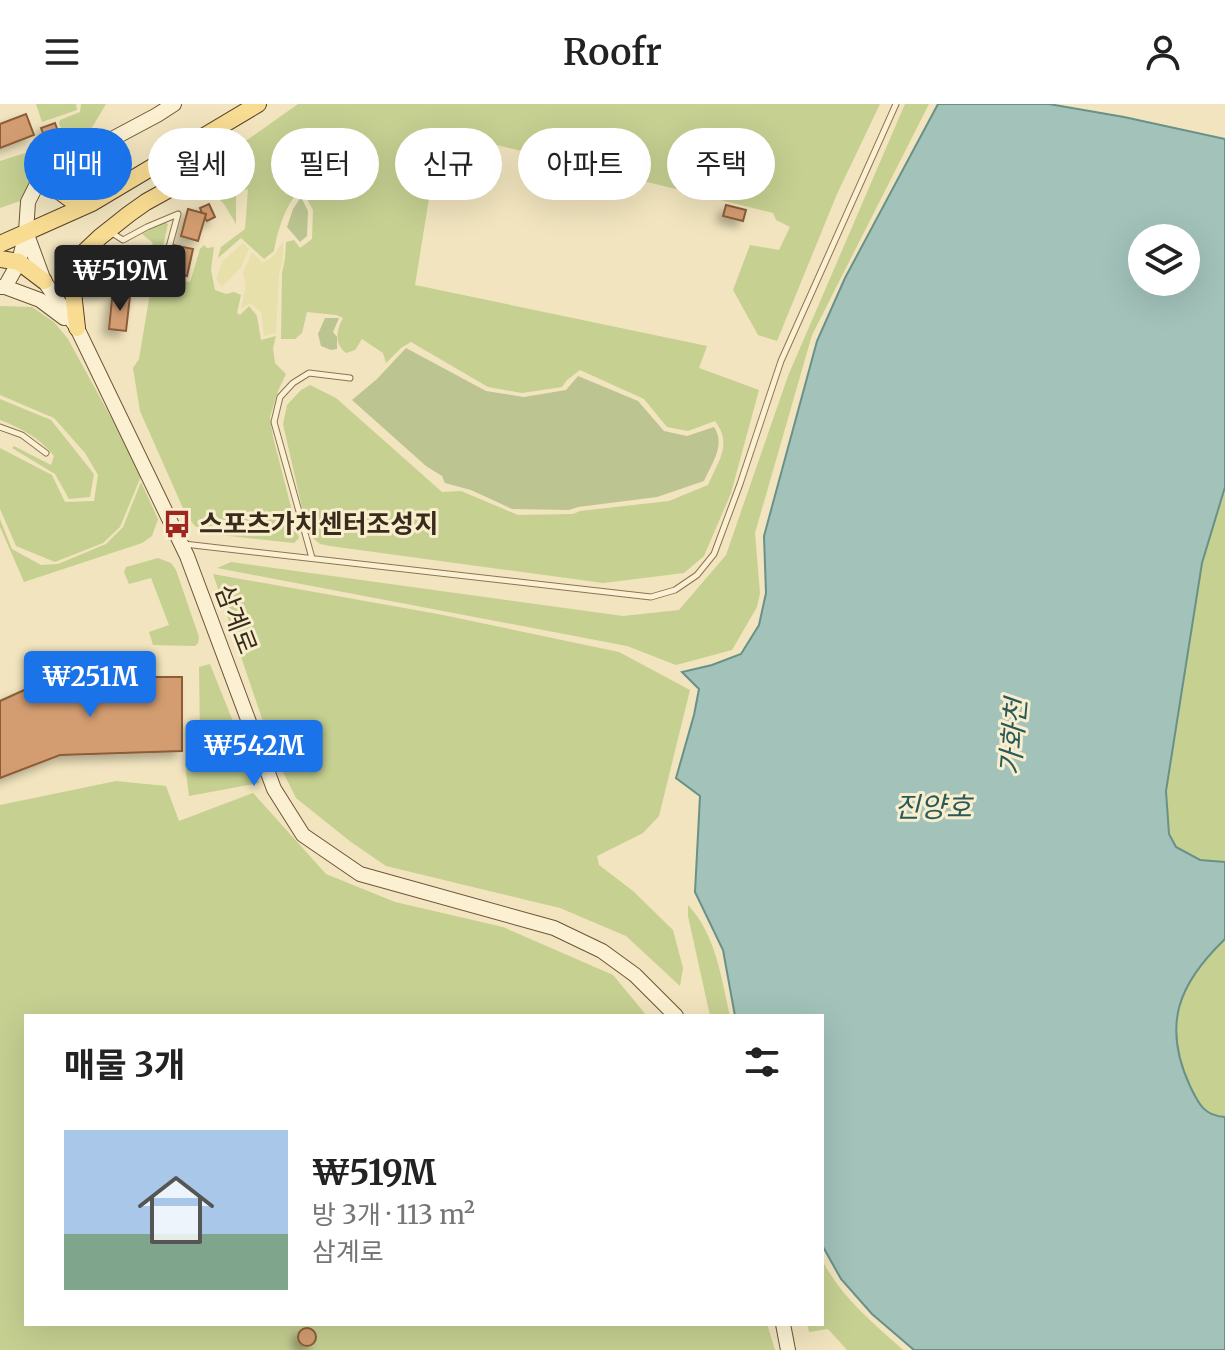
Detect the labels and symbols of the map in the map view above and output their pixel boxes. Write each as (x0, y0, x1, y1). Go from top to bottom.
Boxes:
pin: ₩519M (64, 245, 176, 313)
place label: 스포츠가치센터조성지 (199, 507, 438, 540)
bus stop icon: 스포츠가치센터조성지 (162, 509, 192, 539)
street label: 삼계로 (208, 579, 265, 658)
pin: ₩251M (34, 651, 146, 719)
water label: 가화천 (992, 694, 1035, 777)
pin: ₩542M (198, 720, 310, 788)
water label: 진양호 (894, 789, 974, 825)

